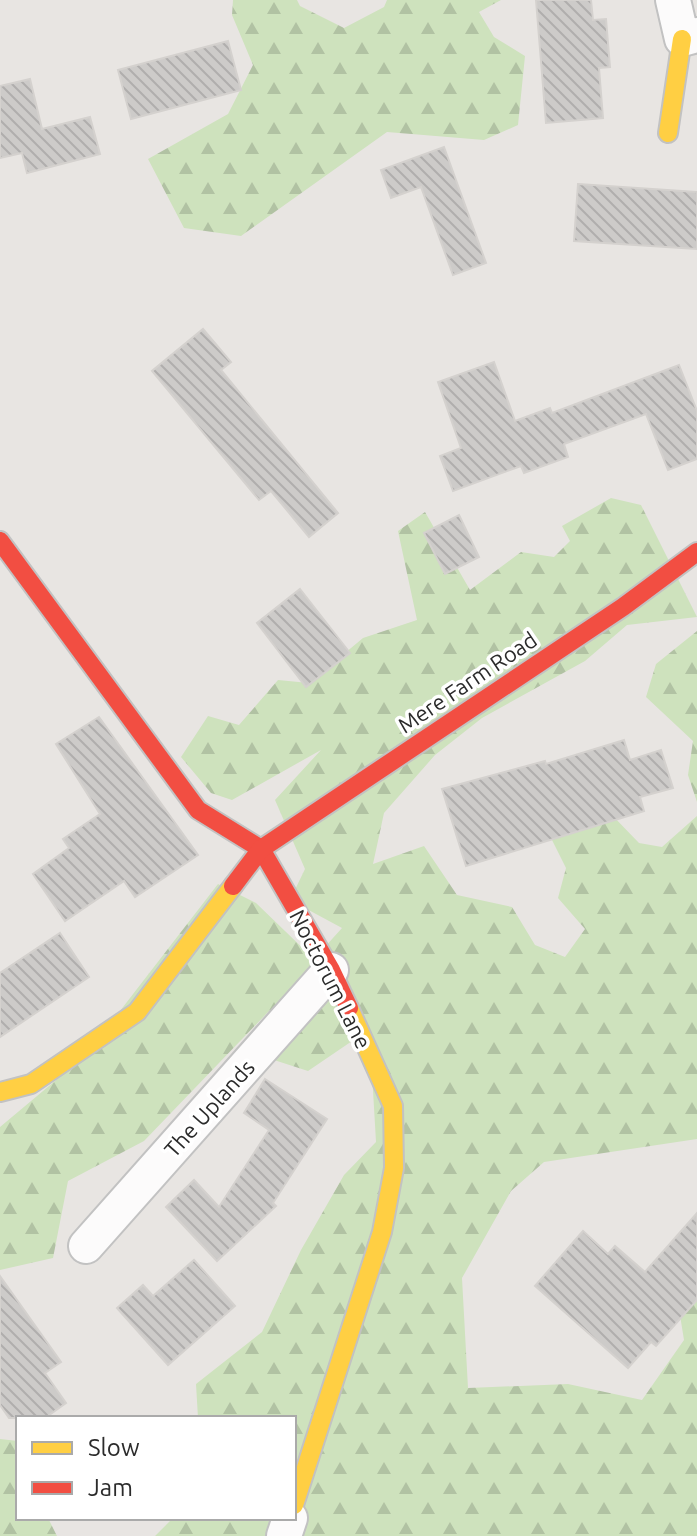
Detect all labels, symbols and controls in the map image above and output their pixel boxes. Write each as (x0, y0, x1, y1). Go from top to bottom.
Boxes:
street label: Mere Farm Road (393, 626, 541, 738)
street label: Noctorum Lane (285, 905, 377, 1053)
street label: The Uplands (159, 1054, 259, 1162)
legend (16, 1416, 296, 1520)
text: Slow (88, 1434, 140, 1461)
text: Jam (88, 1474, 133, 1501)

